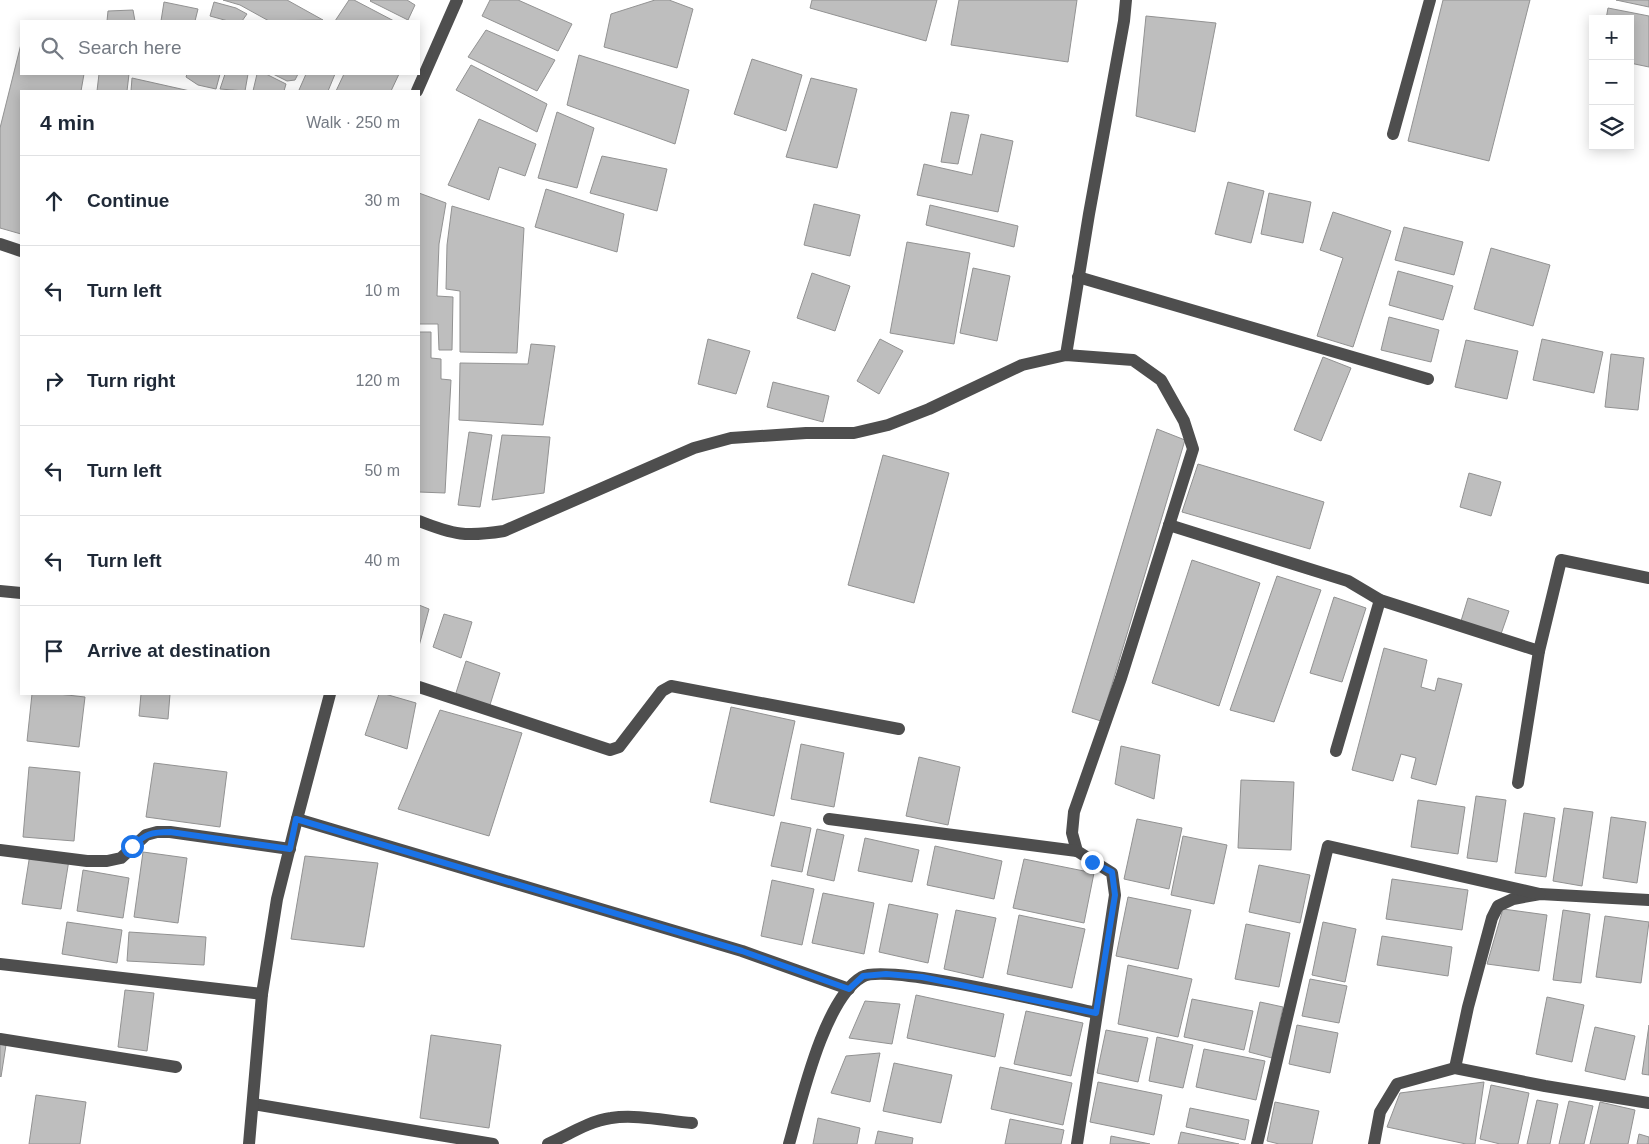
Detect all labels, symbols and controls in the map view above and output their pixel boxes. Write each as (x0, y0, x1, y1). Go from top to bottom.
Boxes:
map controls (1589, 15, 1634, 150)
button: + (1589, 15, 1634, 60)
search box (20, 20, 420, 75)
icon: search (38, 34, 66, 62)
text: Search here (78, 37, 182, 58)
button: − (1589, 60, 1634, 105)
button: layers (1589, 105, 1634, 150)
text: 4 min (40, 111, 95, 134)
text: Walk · 250 m (306, 114, 400, 131)
icon: ahead (40, 187, 68, 215)
text: Continue (87, 190, 169, 211)
text: 30 m (364, 192, 400, 209)
icon: left (40, 277, 68, 305)
text: Turn left (87, 280, 162, 301)
text: 10 m (364, 282, 400, 299)
icon: right (40, 367, 68, 395)
text: Turn right (87, 370, 175, 391)
text: 120 m (356, 372, 400, 389)
icon: left (40, 457, 68, 485)
text: Turn left (87, 460, 162, 481)
text: 50 m (364, 462, 400, 479)
icon: left (40, 547, 68, 575)
text: Turn left (87, 550, 162, 571)
text: 40 m (364, 552, 400, 569)
icon: arrive (40, 637, 68, 665)
text: Arrive at destination (87, 640, 271, 661)
route start (121, 835, 144, 858)
route end (1081, 851, 1104, 874)

